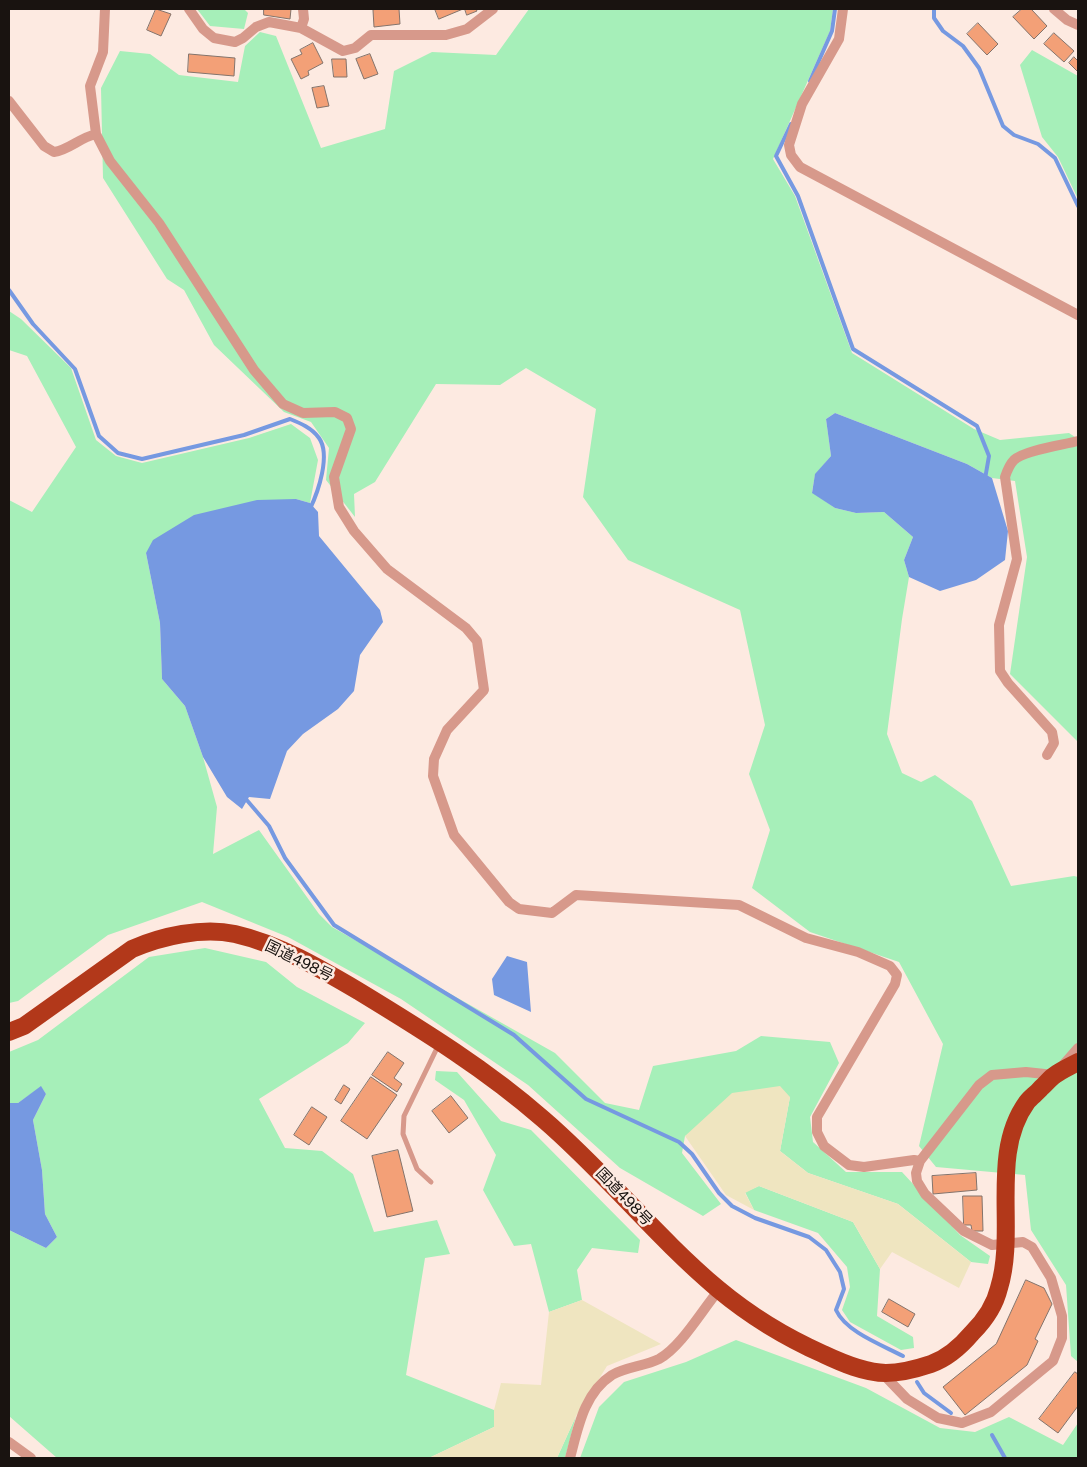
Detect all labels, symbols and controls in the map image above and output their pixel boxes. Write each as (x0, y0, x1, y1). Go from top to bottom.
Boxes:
street label: 国道498号 (262, 937, 336, 985)
street label: 国道498号 (592, 1164, 656, 1230)

